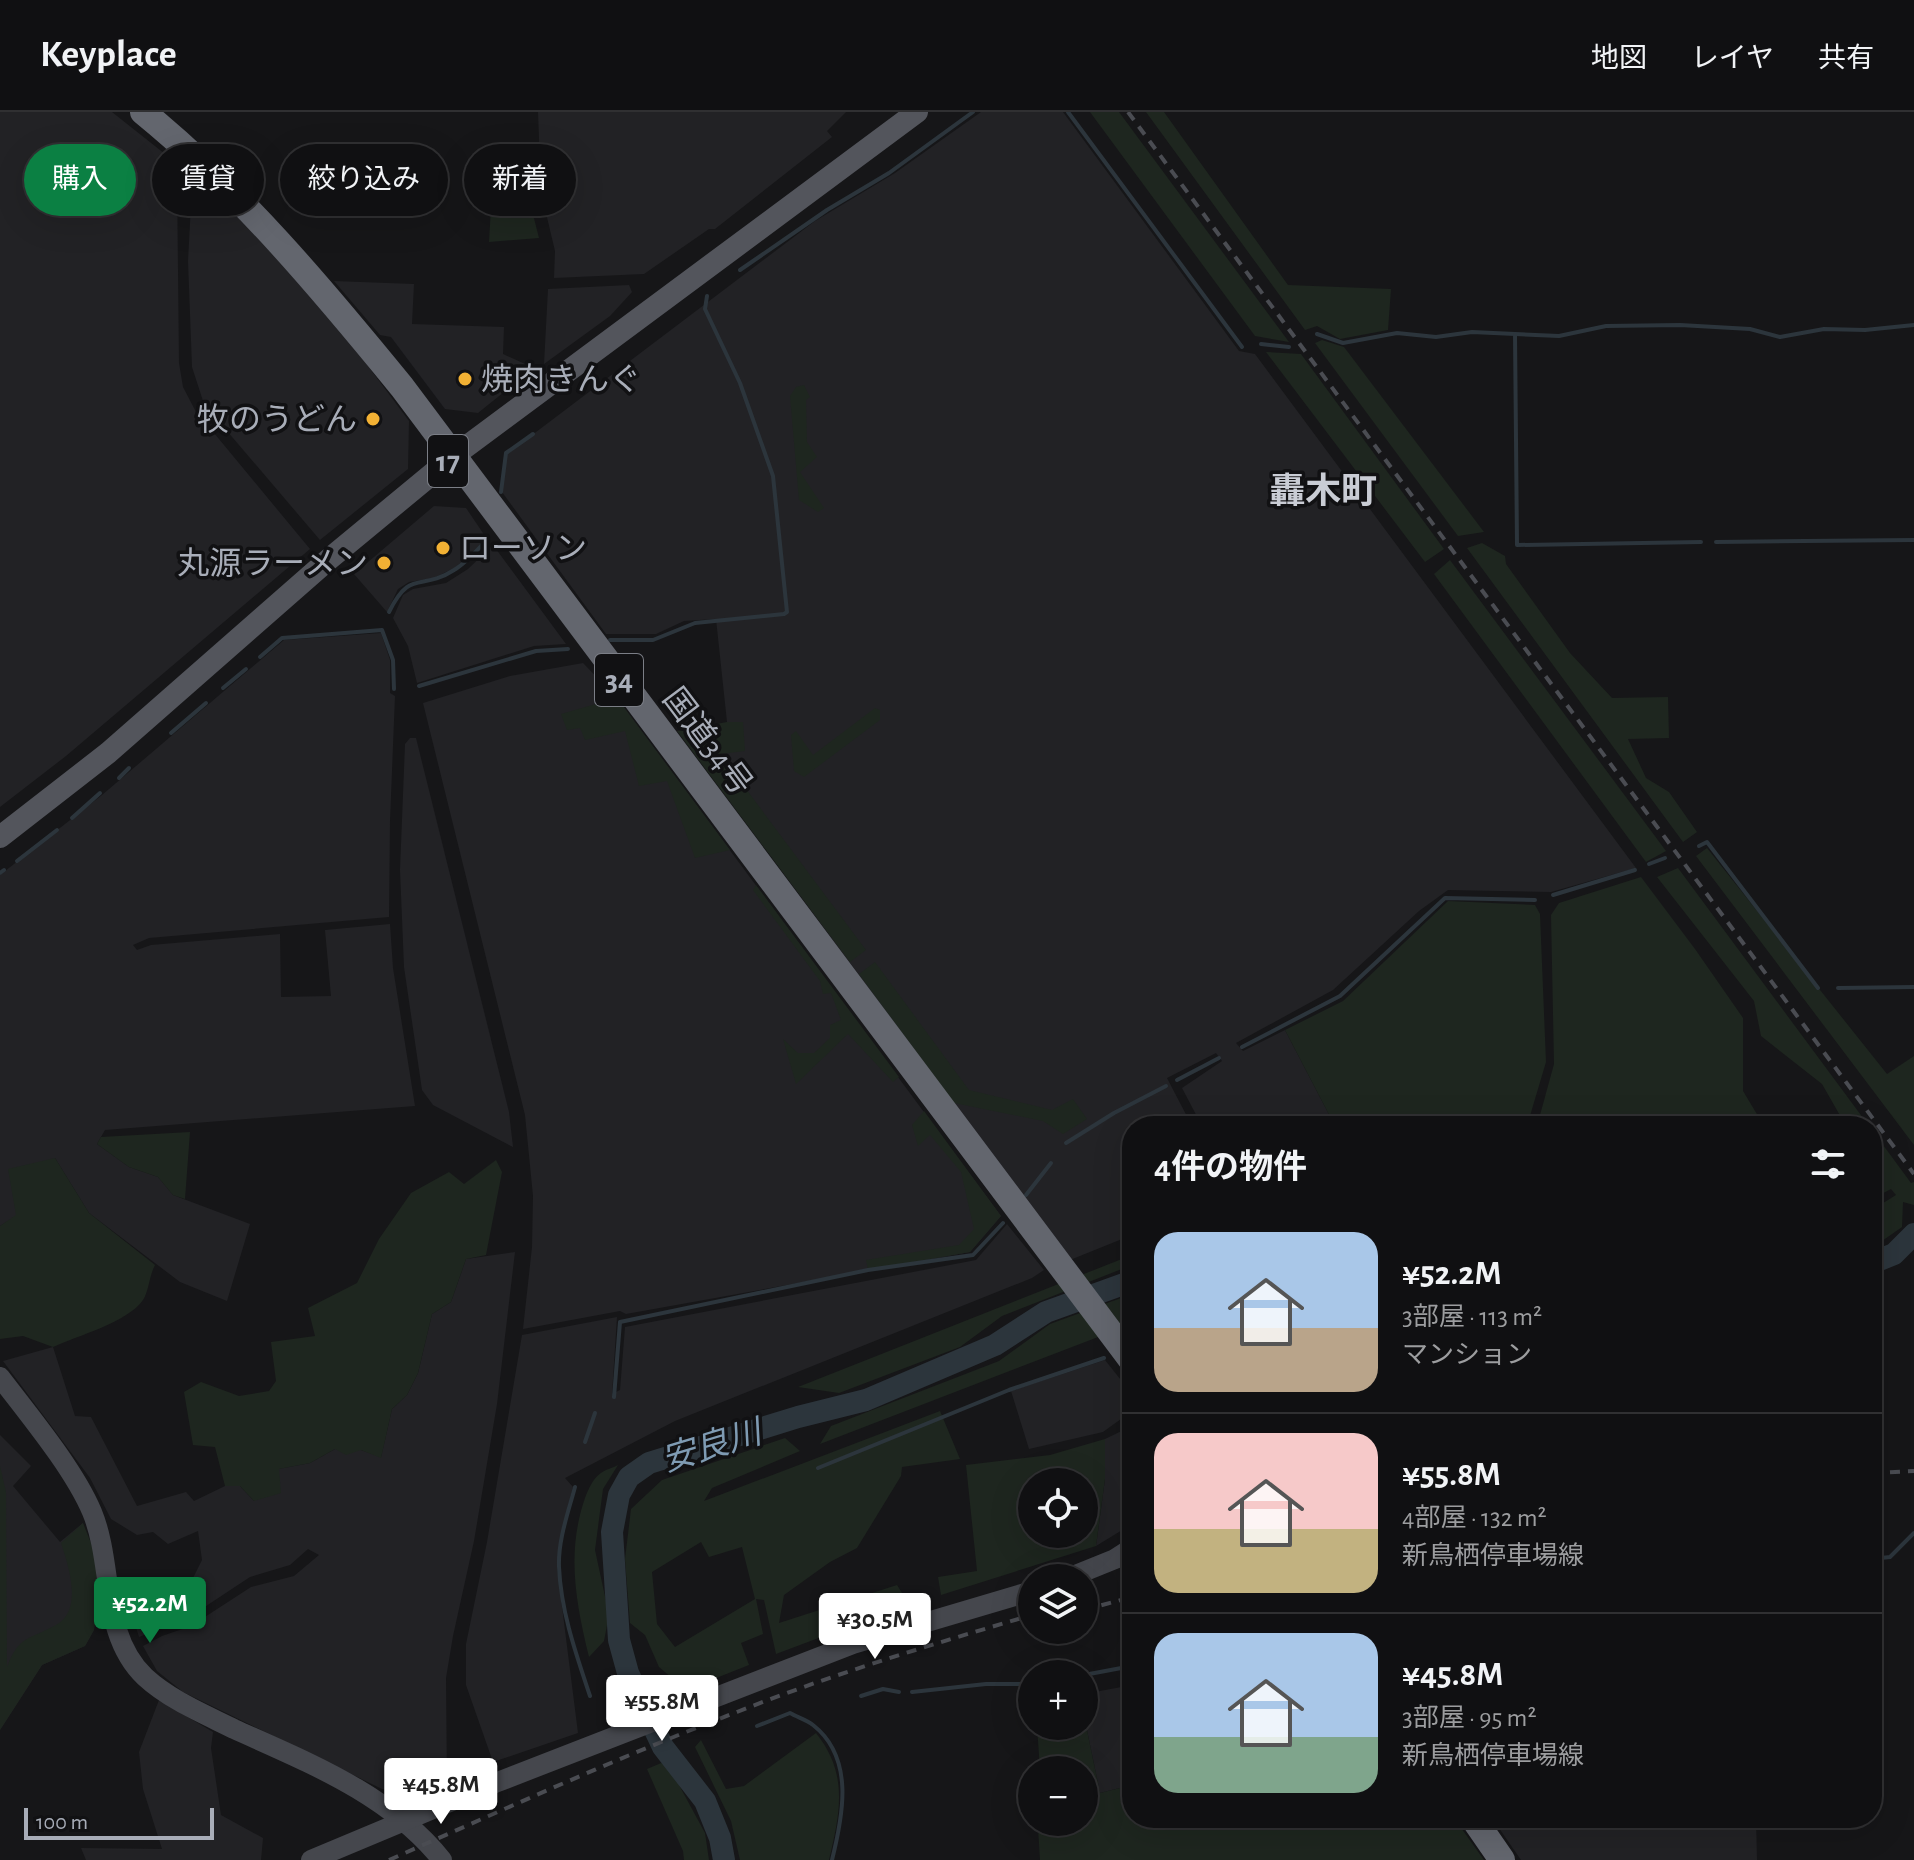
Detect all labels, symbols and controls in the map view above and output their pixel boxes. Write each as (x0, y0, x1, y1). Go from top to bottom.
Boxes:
text: Keyplace (40, 36, 177, 74)
text: 地図 (1591, 45, 1647, 73)
text: レイヤ (1691, 45, 1774, 73)
text: 共有 (1818, 45, 1874, 73)
chip: 購入 (24, 144, 136, 216)
chip: 賃貸 (152, 144, 264, 216)
chip: 絞り込み (280, 144, 448, 216)
chip: 新着 (464, 144, 576, 216)
place label: 焼肉きんぐ (481, 363, 641, 396)
marker: 焼肉きんぐ (456, 370, 474, 388)
place label: 牧のうどん (197, 403, 357, 436)
marker: 牧のうどん (364, 410, 382, 428)
road number: 17 (428, 435, 468, 487)
district label: 轟木町 (1269, 472, 1377, 510)
place label: ローソン (459, 533, 587, 565)
marker: ローソン (434, 539, 452, 557)
place label: 丸源ラーメン (177, 547, 368, 580)
marker: 丸源ラーメン (375, 554, 393, 572)
road number: 34 (595, 654, 643, 706)
street label: 国道34号 (657, 681, 759, 801)
icon: filters (1806, 1142, 1850, 1186)
text: 4件の物件 (1154, 1151, 1307, 1185)
text: ¥52.2M (1402, 1257, 1501, 1291)
icon: home (1218, 1264, 1314, 1360)
text: 3部屋 · 113 m² (1402, 1304, 1542, 1330)
text: マンション (1402, 1342, 1532, 1368)
water label: 安良川 (657, 1413, 768, 1478)
text: ¥55.8M (1402, 1458, 1501, 1492)
icon: home (1218, 1465, 1314, 1561)
map controls (1018, 1468, 1098, 1836)
button: locate (1018, 1468, 1098, 1548)
text: 4部屋 · 132 m² (1402, 1505, 1547, 1531)
text: 新鳥栖停車場線 (1402, 1543, 1584, 1569)
button: layers (1018, 1564, 1098, 1644)
pin: ¥52.2M (85, 1577, 215, 1645)
text: ¥52.2M (112, 1590, 188, 1616)
pin: ¥30.5M (810, 1593, 940, 1661)
text: ¥30.5M (837, 1606, 913, 1632)
text: ¥45.8M (1402, 1658, 1503, 1692)
button: + (1018, 1660, 1098, 1740)
icon: home (1218, 1665, 1314, 1761)
pin: ¥55.8M (597, 1675, 727, 1743)
text: ¥55.8M (624, 1688, 700, 1714)
text: 3部屋 · 95 m² (1402, 1705, 1537, 1731)
text: 新鳥栖停車場線 (1402, 1743, 1584, 1769)
button: − (1018, 1756, 1098, 1836)
pin: ¥45.8M (376, 1758, 506, 1826)
text: ¥45.8M (402, 1771, 480, 1797)
scale bar (24, 1804, 214, 1840)
text: 100 m (36, 1811, 88, 1833)

